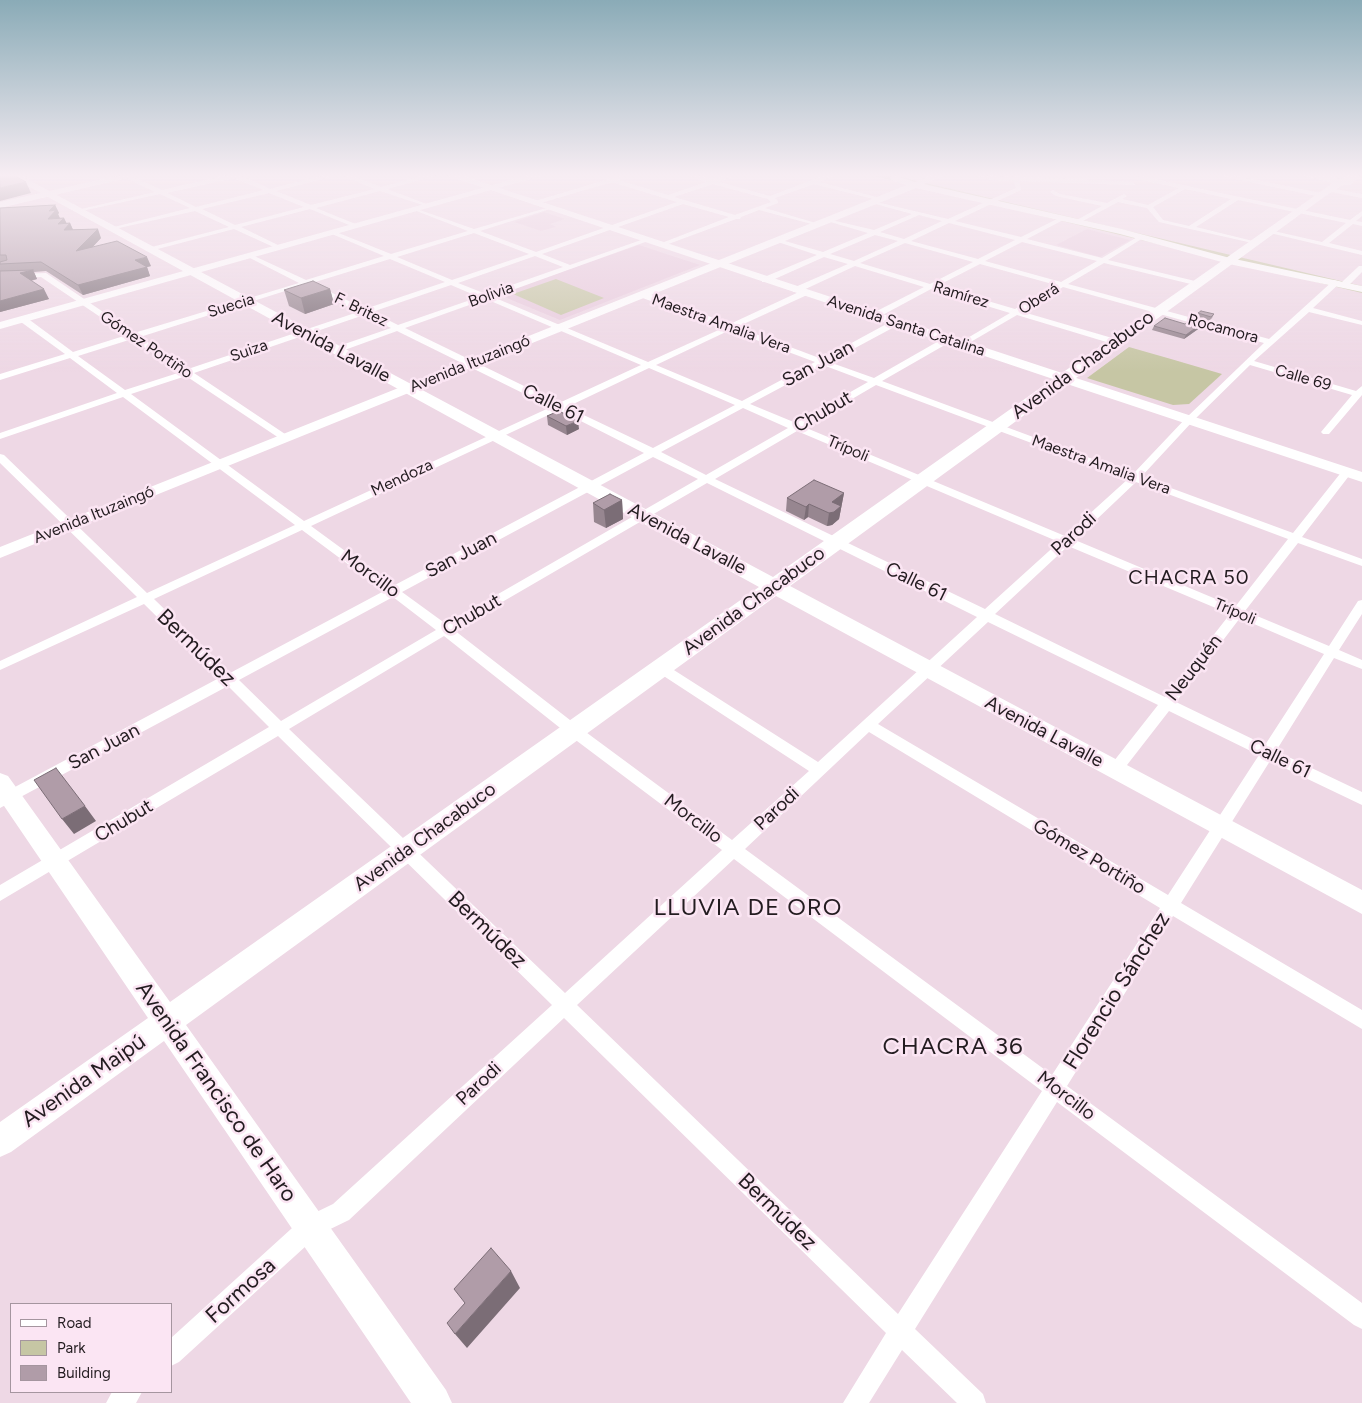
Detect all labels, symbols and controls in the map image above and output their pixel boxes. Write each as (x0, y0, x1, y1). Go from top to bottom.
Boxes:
street label: Ramírez (931, 277, 991, 313)
street label: Bolivia (466, 278, 516, 312)
street label: Oberá (1015, 279, 1063, 319)
street label: F. Britez (331, 289, 391, 331)
street label: Suecia (205, 290, 257, 322)
street label: Maestra Amalia Vera (649, 290, 793, 358)
street label: Avenida Santa Catalina (825, 291, 987, 361)
street label: Avenida Lavalle (268, 306, 394, 388)
street label: Avenida Chacabuco (1007, 306, 1159, 424)
street label: Gómez Portiño (96, 307, 196, 383)
street label: Rocamora (1185, 310, 1261, 348)
street label: Avenida Ituzaingó (407, 331, 533, 397)
street label: Suiza (228, 336, 270, 366)
street label: San Juan (779, 336, 857, 392)
street label: Calle 69 (1273, 361, 1333, 395)
street label: Calle 61 (519, 379, 587, 429)
street label: Chubut (790, 386, 856, 438)
street label: Maestra Amalia Vera (1029, 431, 1173, 499)
street label: Trípoli (824, 432, 872, 466)
street label: Mendoza (368, 455, 436, 501)
street label: Avenida Ituzaingó (31, 482, 157, 548)
street label: Avenida Lavalle (624, 498, 750, 580)
street label: Parodi (1047, 507, 1101, 561)
street label: San Juan (422, 527, 500, 583)
street label: Avenida Chacabuco (678, 542, 830, 660)
street label: Morcillo (336, 545, 404, 603)
street label: Calle 61 (882, 557, 950, 607)
district label: CHACRA 50 (1127, 566, 1251, 590)
street label: Chubut (439, 589, 505, 641)
street label: Trípoli (1211, 595, 1259, 629)
street label: Bermúdez (151, 604, 241, 692)
street label: Neuquén (1161, 630, 1227, 706)
street label: Avenida Lavalle (981, 691, 1107, 773)
street label: San Juan (65, 719, 143, 775)
street label: Calle 61 (1246, 734, 1314, 784)
street label: Avenida Chacabuco (349, 778, 501, 896)
street label: Parodi (750, 782, 804, 836)
street label: Morcillo (659, 790, 727, 848)
street label: Chubut (91, 795, 157, 847)
street label: Gómez Portiño (1028, 814, 1150, 900)
street label: Bermúdez (442, 886, 532, 974)
district label: LLUVIA DE ORO (652, 894, 844, 922)
street label: Florencio Sánchez (1058, 907, 1176, 1075)
street label: Avenida Francisco de Haro (130, 977, 302, 1207)
street label: Avenida Maipú (17, 1029, 151, 1133)
district label: CHACRA 36 (881, 1033, 1025, 1061)
street label: Parodi (452, 1057, 506, 1111)
street label: Morcillo (1032, 1067, 1100, 1125)
street label: Bermúdez (732, 1168, 822, 1256)
street label: Formosa (201, 1253, 281, 1329)
legend (10, 1303, 172, 1393)
text: Road (57, 1314, 92, 1332)
text: Park (57, 1339, 86, 1357)
text: Building (57, 1364, 111, 1382)

